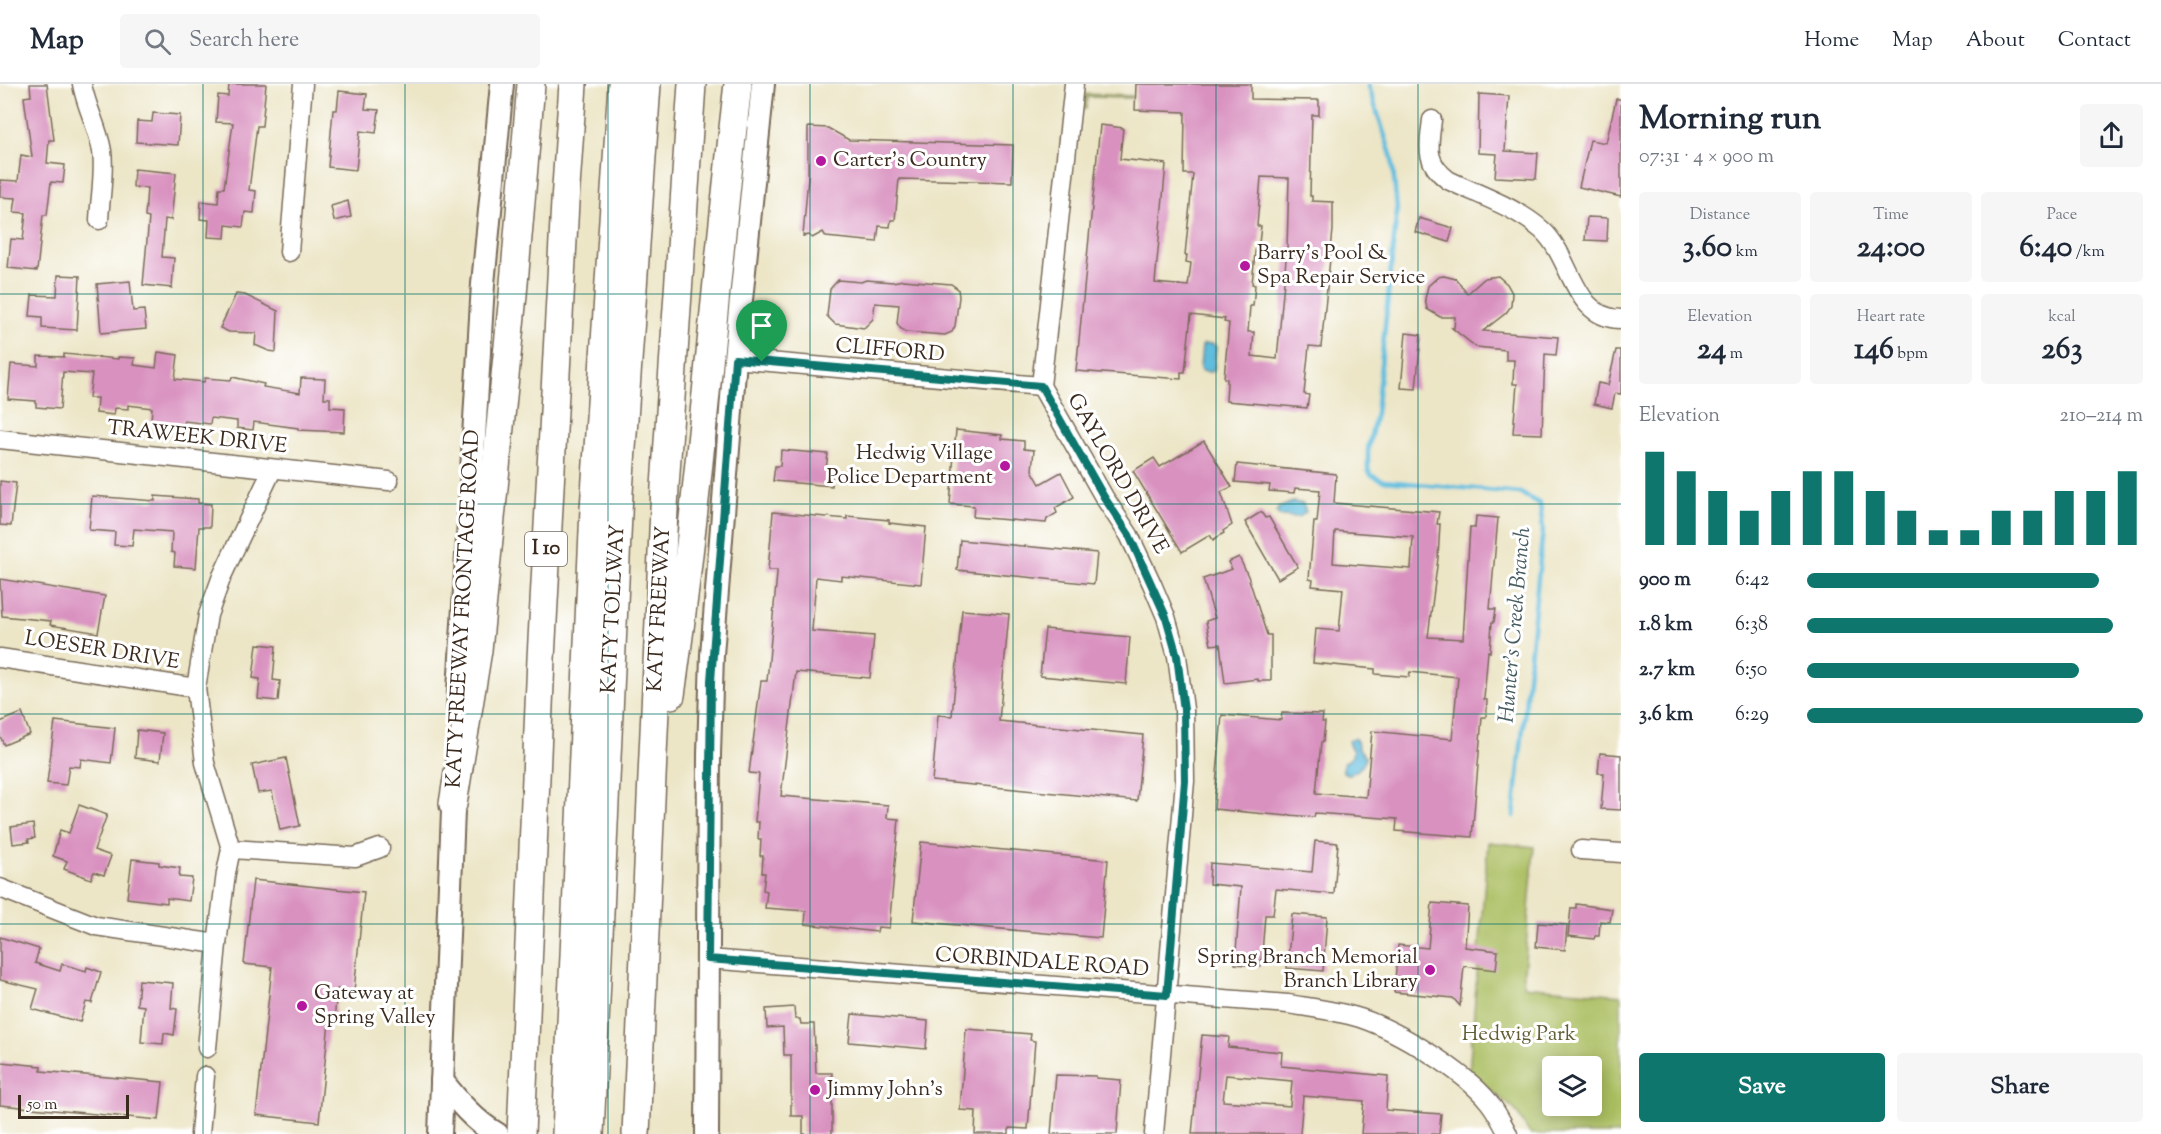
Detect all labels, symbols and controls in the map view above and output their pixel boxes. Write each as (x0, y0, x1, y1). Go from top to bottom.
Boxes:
search box (120, 14, 540, 68)
text: Map (30, 21, 84, 61)
icon: search (141, 25, 174, 58)
text: Search here (189, 25, 299, 57)
text: Home (1804, 26, 1859, 56)
text: Map (1892, 26, 1933, 56)
text: About (1966, 26, 2025, 56)
text: Contact (2058, 26, 2131, 56)
text: Morning run (1639, 96, 1821, 144)
button: share (2080, 104, 2143, 167)
text: 07:31 · 4 × 900 m (1639, 143, 1774, 172)
place label: Carter's Country (833, 146, 988, 176)
marker: Carter's Country (814, 154, 828, 168)
text: Distance (1690, 204, 1750, 227)
text: Time (1873, 204, 1909, 227)
text: Pace (2047, 204, 2077, 227)
text: 3.60 (1682, 227, 1732, 270)
text: 24:00 (1857, 227, 1925, 270)
text: 6:40 (2019, 227, 2072, 270)
place label: Barry's Pool & Spa Repair Service (1257, 239, 1425, 293)
text: km (1732, 241, 1758, 264)
text: /km (2072, 241, 2105, 264)
marker: Barry's Pool & Spa Repair Service (1238, 259, 1252, 273)
pin (736, 300, 787, 362)
text: Elevation (1688, 306, 1752, 329)
text: Heart rate (1857, 306, 1925, 329)
text: kcal (2048, 306, 2076, 329)
icon: arrive (745, 309, 778, 342)
text: 24 (1697, 329, 1726, 372)
text: 146 (1854, 329, 1894, 372)
text: 263 (2041, 329, 2083, 372)
street label: CLIFFORD (834, 331, 946, 371)
text: m (1726, 343, 1743, 366)
text: bpm (1894, 343, 1928, 366)
street label: GAYLORD DRIVE (1059, 388, 1175, 560)
text: Elevation (1639, 402, 1720, 431)
text: 210–214 m (2060, 402, 2143, 431)
street label: TRAWEEK DRIVE (106, 414, 289, 462)
street label: KATY FREEWAY FRONTAGE ROAD (440, 429, 488, 789)
place label: Hedwig Village Police Department (827, 439, 993, 493)
marker: Hedwig Village Police Department (998, 459, 1012, 473)
street label: KATY TOLLWAY (595, 524, 633, 694)
street label: KATY FREEWAY (641, 525, 679, 693)
water label: Hunter's Creek Branch (1492, 525, 1541, 724)
road number: I 10 (525, 532, 567, 566)
text: 900 m (1639, 566, 1691, 595)
text: 6:42 (1735, 566, 1769, 595)
text: 1.8 km (1639, 611, 1693, 640)
text: 6:38 (1735, 611, 1768, 640)
street label: LOESER DRIVE (22, 624, 182, 678)
text: 2.7 km (1639, 656, 1695, 685)
text: 6:50 (1735, 656, 1767, 685)
text: 3.6 km (1639, 701, 1693, 730)
text: 6:29 (1735, 701, 1769, 730)
street label: CORBINDALE ROAD (934, 941, 1150, 985)
place label: Spring Branch Memorial Branch Library (1197, 943, 1419, 997)
marker: Spring Branch Memorial Branch Library (1423, 963, 1437, 977)
place label: Gateway at Spring Valley (314, 979, 436, 1033)
marker: Gateway at Spring Valley (295, 999, 309, 1013)
park label: Hedwig Park (1462, 1020, 1577, 1050)
button: Save (1639, 1053, 1885, 1122)
button: Share (1897, 1053, 2143, 1122)
map controls (1542, 1056, 1602, 1116)
button: layers (1542, 1056, 1602, 1116)
place label: Jimmy John's (826, 1075, 943, 1105)
marker: Jimmy John's (808, 1083, 822, 1097)
scale bar (18, 1092, 129, 1120)
text: 50 m (27, 1094, 58, 1117)

